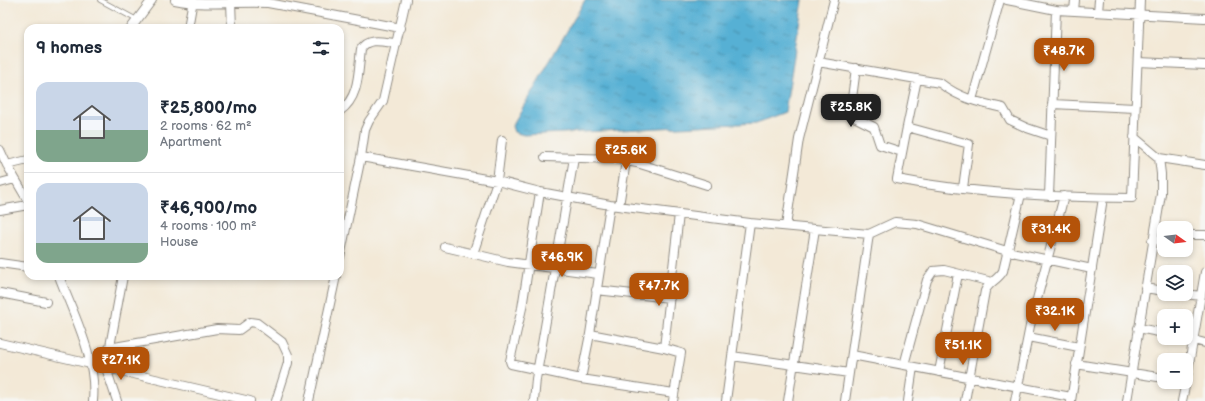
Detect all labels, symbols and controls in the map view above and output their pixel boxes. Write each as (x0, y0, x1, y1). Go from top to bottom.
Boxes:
icon: filters (310, 37, 332, 59)
text: 9 homes (36, 38, 102, 58)
pin: ₹48.7K (1031, 38, 1097, 72)
text: ₹48.7K (1043, 43, 1085, 59)
pin: ₹25.8K (818, 94, 884, 128)
icon: home (68, 98, 116, 146)
text: ₹25,800/mo (160, 98, 257, 118)
text: ₹25.8K (830, 99, 872, 115)
text: 2 rooms · 62 m² (160, 118, 252, 134)
text: Apartment (160, 134, 221, 150)
pin: ₹25.6K (593, 137, 659, 171)
text: ₹25.6K (605, 142, 647, 158)
text: ₹46,900/mo (160, 198, 257, 218)
icon: home (68, 199, 116, 247)
pin: ₹31.4K (1018, 216, 1084, 250)
text: 4 rooms · 100 m² (160, 218, 257, 234)
text: ₹31.4K (1031, 221, 1071, 237)
north arrow (1157, 221, 1193, 257)
map controls (1157, 221, 1193, 389)
text: House (160, 234, 198, 250)
pin: ₹46.9K (529, 244, 595, 278)
text: ₹46.9K (541, 249, 583, 265)
button: layers (1157, 265, 1193, 301)
pin: ₹47.7K (626, 273, 692, 307)
text: ₹47.7K (638, 278, 680, 294)
pin: ₹32.1K (1022, 298, 1088, 332)
text: ₹32.1K (1035, 303, 1075, 319)
button: + (1157, 309, 1193, 345)
pin: ₹51.1K (930, 332, 996, 366)
text: ₹51.1K (944, 337, 982, 353)
pin: ₹27.1K (88, 347, 154, 381)
text: ₹27.1K (101, 352, 141, 368)
button: − (1157, 353, 1193, 389)

